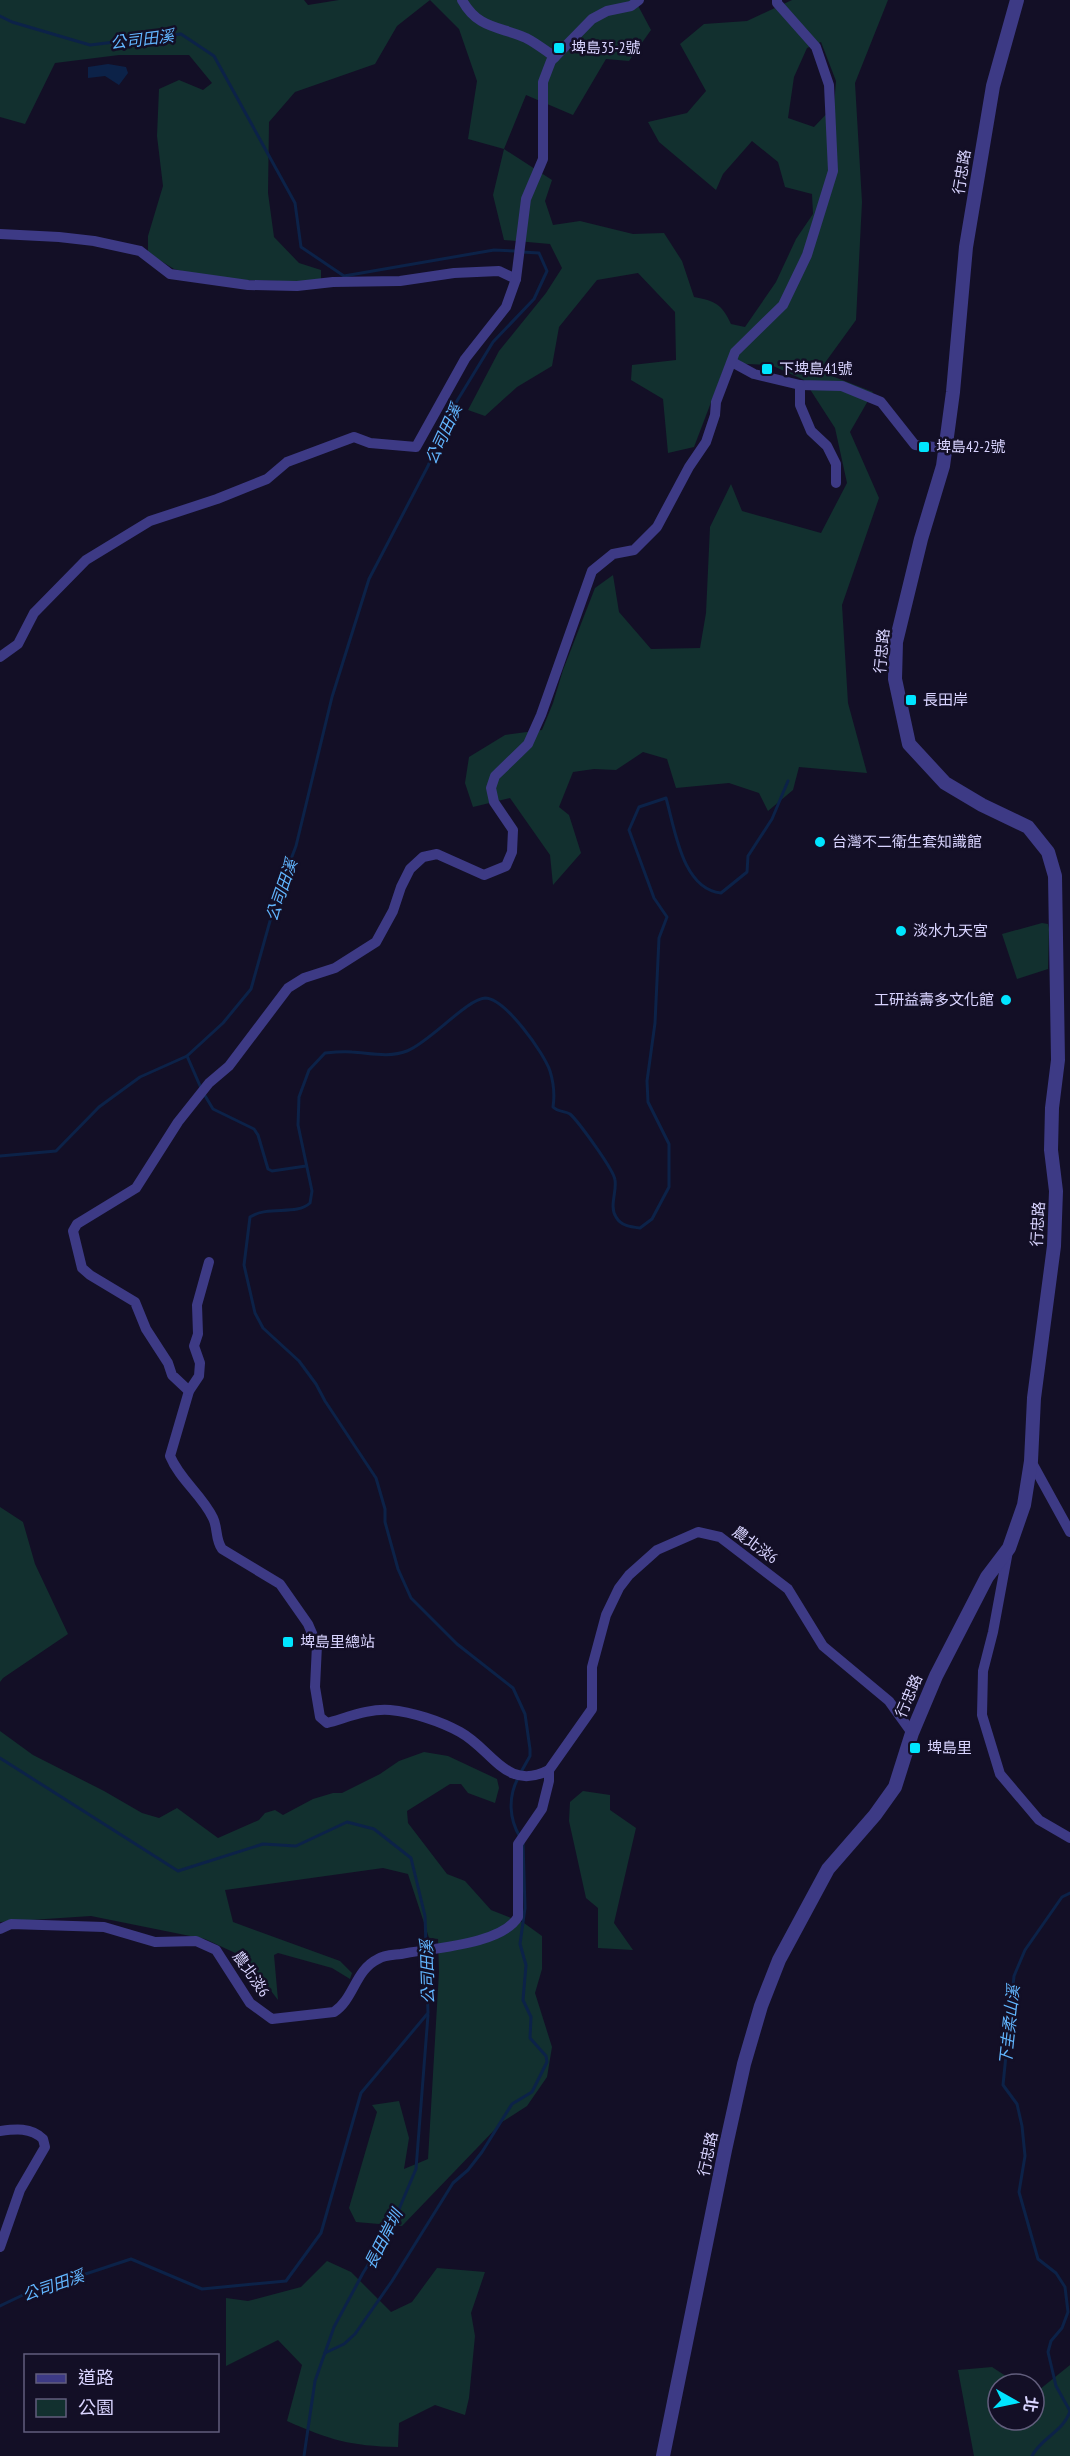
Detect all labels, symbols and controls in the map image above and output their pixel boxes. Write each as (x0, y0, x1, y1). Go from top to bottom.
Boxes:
water label: 公司田溪 (109, 25, 177, 53)
place label: 埤島35-2號 (571, 38, 641, 57)
marker: 埤島35-2號 (552, 41, 566, 55)
street label: 行忠路 (949, 148, 974, 196)
place label: 下埤島41號 (779, 359, 853, 378)
marker: 下埤島41號 (760, 362, 774, 376)
water label: 公司田溪 (420, 399, 466, 467)
place label: 埤島42-2號 (936, 437, 1006, 456)
marker: 埤島42-2號 (917, 440, 931, 454)
street label: 行忠路 (870, 628, 893, 674)
place label: 長田岸 (923, 690, 968, 709)
marker: 長田岸 (904, 693, 918, 707)
place label: 台灣不二衛生套知識館 (832, 832, 982, 851)
marker: 台灣不二衛生套知識館 (813, 835, 827, 849)
water label: 公司田溪 (261, 855, 302, 924)
place label: 淡水九天宮 (913, 921, 988, 940)
marker: 淡水九天宮 (894, 924, 908, 938)
place label: 工研益壽多文化館 (874, 990, 994, 1009)
marker: 工研益壽多文化館 (999, 993, 1013, 1007)
street label: 行忠路 (1027, 1201, 1048, 1247)
street label: 農北淡6 (729, 1522, 782, 1568)
place label: 埤島里總站 (300, 1632, 375, 1651)
marker: 埤島里總站 (281, 1635, 295, 1649)
street label: 行忠路 (891, 1671, 926, 1720)
place label: 埤島里 (927, 1738, 972, 1757)
marker: 埤島里 (908, 1741, 922, 1755)
water label: 公司田溪 (416, 1938, 438, 2004)
street label: 農北淡6 (229, 1947, 274, 2001)
water label: 下圭柔山溪 (995, 1982, 1023, 2066)
street label: 行忠路 (694, 2130, 721, 2178)
water label: 長田岸圳 (360, 2204, 407, 2272)
water label: 公司田溪 (19, 2264, 88, 2305)
legend (24, 2354, 219, 2432)
text: 道路 (78, 2366, 114, 2389)
north arrow (986, 2372, 1046, 2432)
text: 北 (1020, 2395, 1042, 2414)
text: 公園 (78, 2396, 114, 2419)

